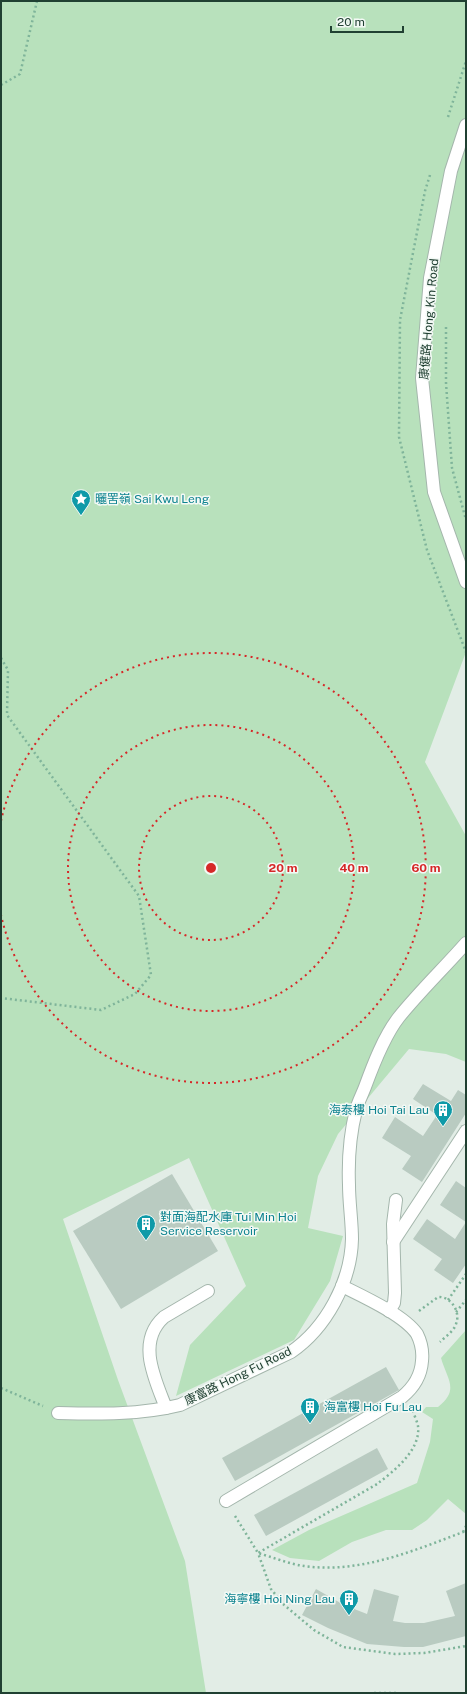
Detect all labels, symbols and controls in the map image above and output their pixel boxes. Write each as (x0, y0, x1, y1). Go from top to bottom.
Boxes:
scale bar (331, 8, 403, 34)
text: 20 m (337, 15, 365, 29)
street label: 康健路 Hong Kin Road (417, 258, 441, 380)
place icon: 曬罟嶺 Sai Kwu Leng (70, 488, 92, 516)
place label: 曬罟嶺 Sai Kwu Leng (95, 492, 209, 506)
centre of rings (204, 861, 218, 875)
text: 20 m (269, 861, 298, 875)
text: 40 m (339, 861, 369, 875)
text: 60 m (411, 861, 441, 875)
building icon: 海泰樓 Hoi Tai Lau (432, 1099, 454, 1127)
place label: 海泰樓 Hoi Tai Lau (329, 1103, 429, 1117)
place label: 對面海配水庫 Tui Min Hoi Service Reservoir (160, 1210, 297, 1238)
building icon: 對面海配水庫 Tui Min Hoi Service Reservoir (135, 1213, 157, 1241)
street label: 康富路 Hong Fu Road (182, 1344, 294, 1408)
building icon: 海富樓 Hoi Fu Lau (299, 1396, 321, 1424)
place label: 海富樓 Hoi Fu Lau (324, 1400, 422, 1414)
building icon: 海寧樓 Hoi Ning Lau (338, 1588, 360, 1616)
place label: 海寧樓 Hoi Ning Lau (225, 1592, 335, 1606)

